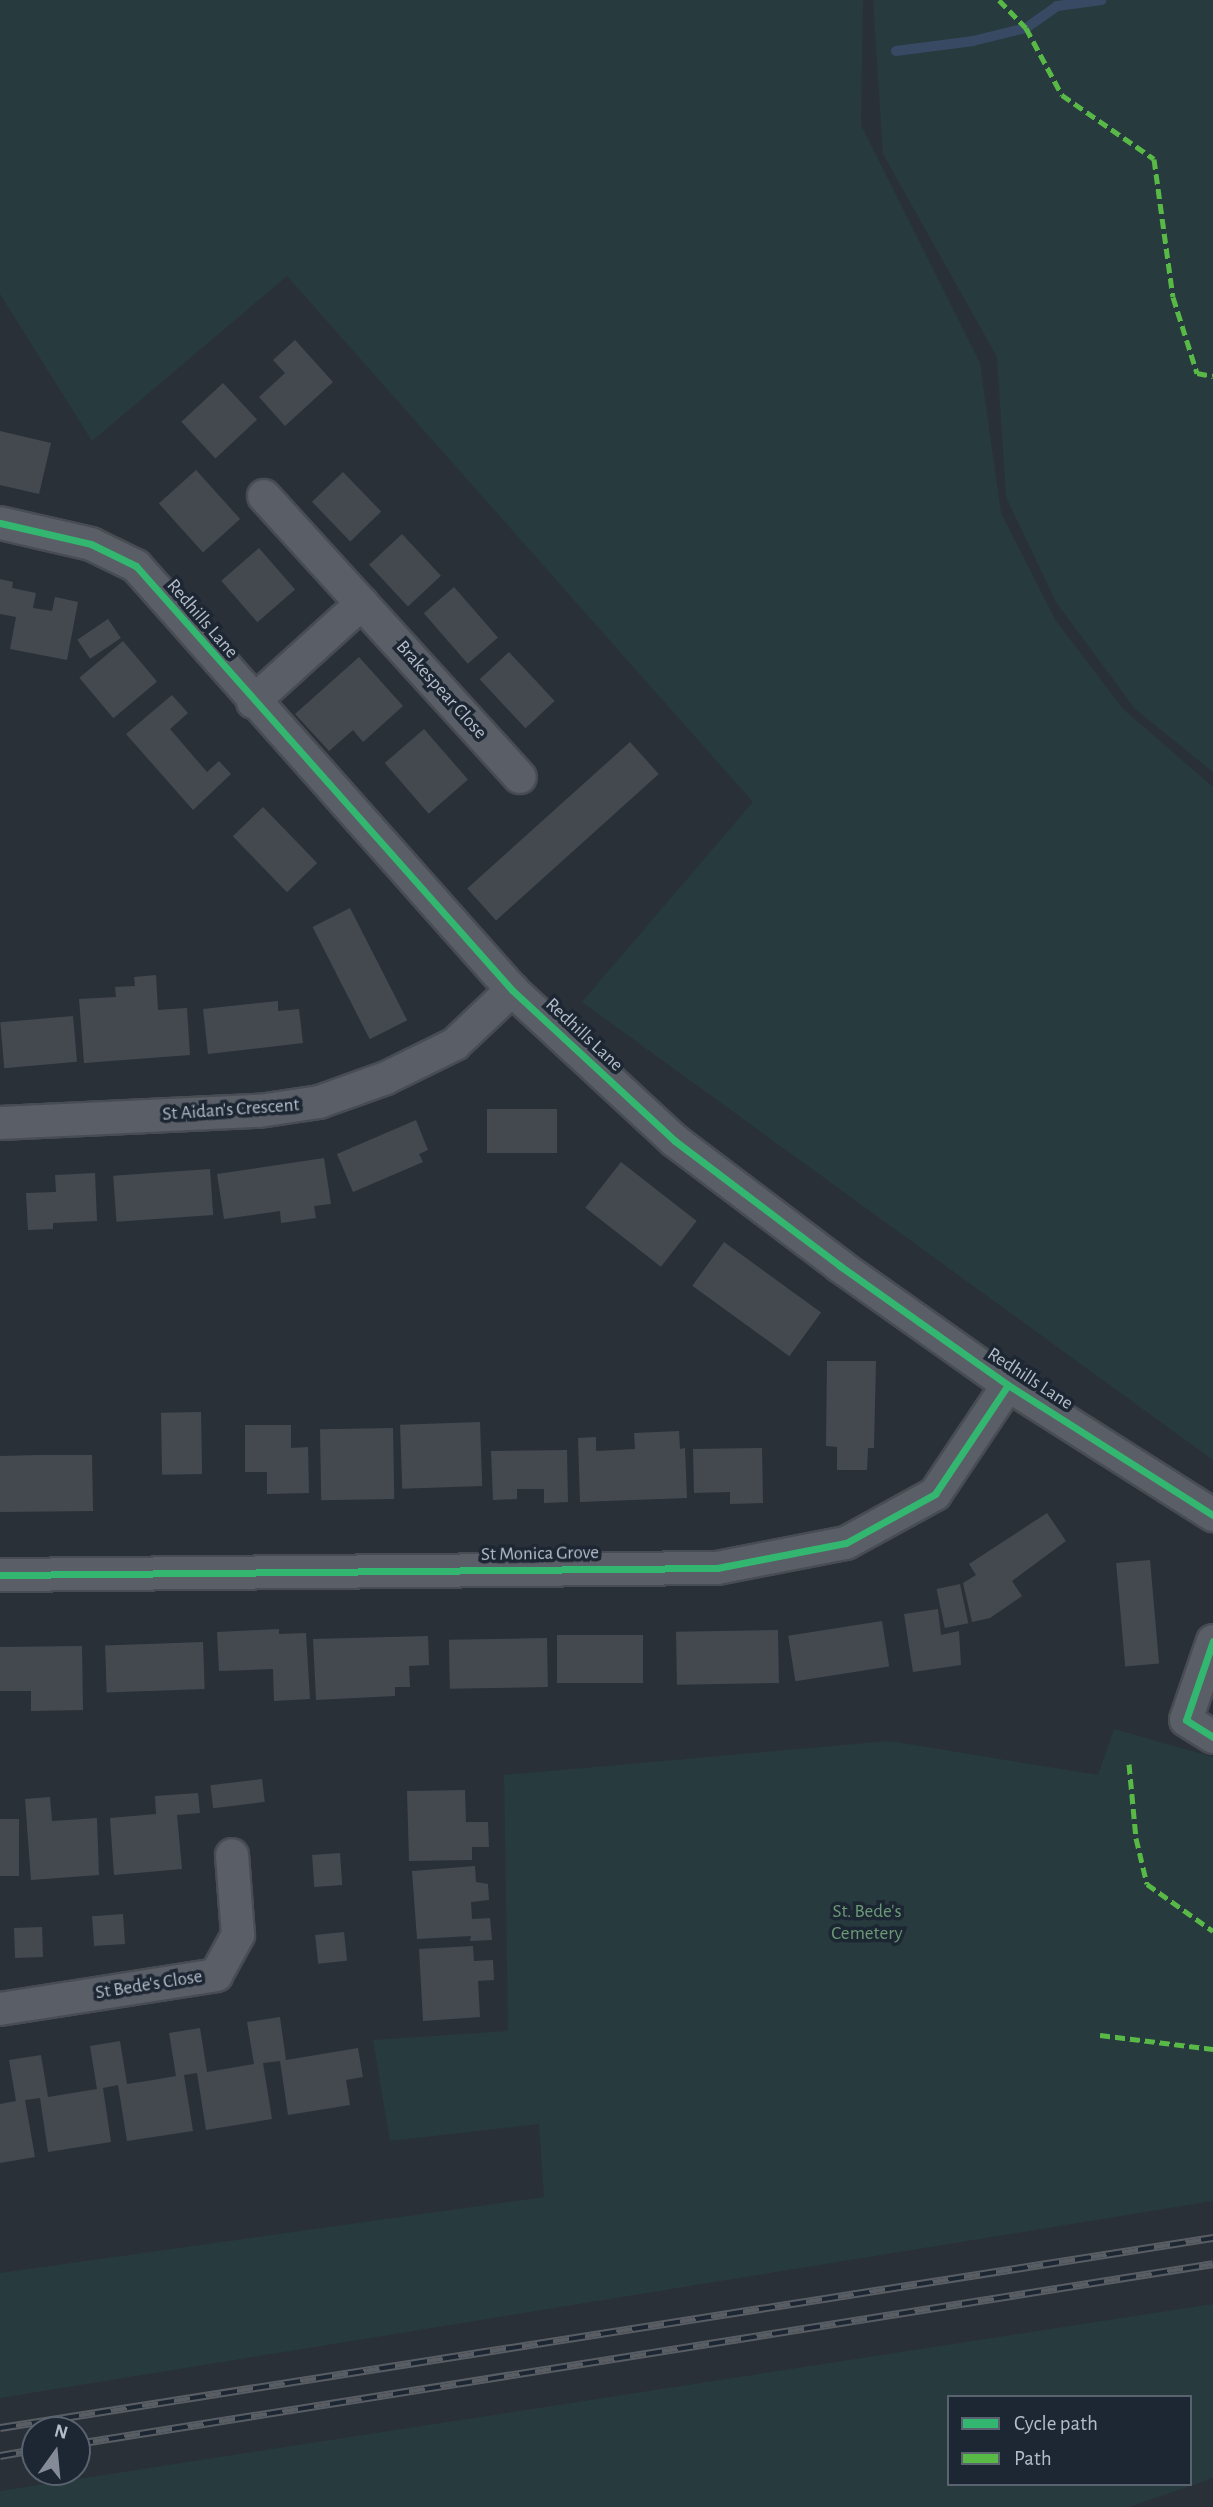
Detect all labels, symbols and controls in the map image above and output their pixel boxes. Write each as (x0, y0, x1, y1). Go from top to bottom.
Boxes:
street label: Redhills Lane (161, 575, 243, 663)
street label: Brakespear Close (391, 636, 491, 744)
street label: Redhills Lane (541, 993, 627, 1077)
street label: St Aidan's Crescent (162, 1094, 300, 1126)
street label: Redhills Lane (983, 1343, 1077, 1415)
street label: St Monica Grove (481, 1542, 599, 1566)
park label: St. Bede's Cemetery (831, 1901, 903, 1945)
street label: St Bede's Close (94, 1965, 204, 2005)
legend (947, 2395, 1192, 2486)
text: Cycle path (1014, 2413, 1098, 2434)
north arrow (21, 2416, 91, 2486)
text: N (52, 2421, 70, 2443)
text: Path (1014, 2448, 1052, 2469)

